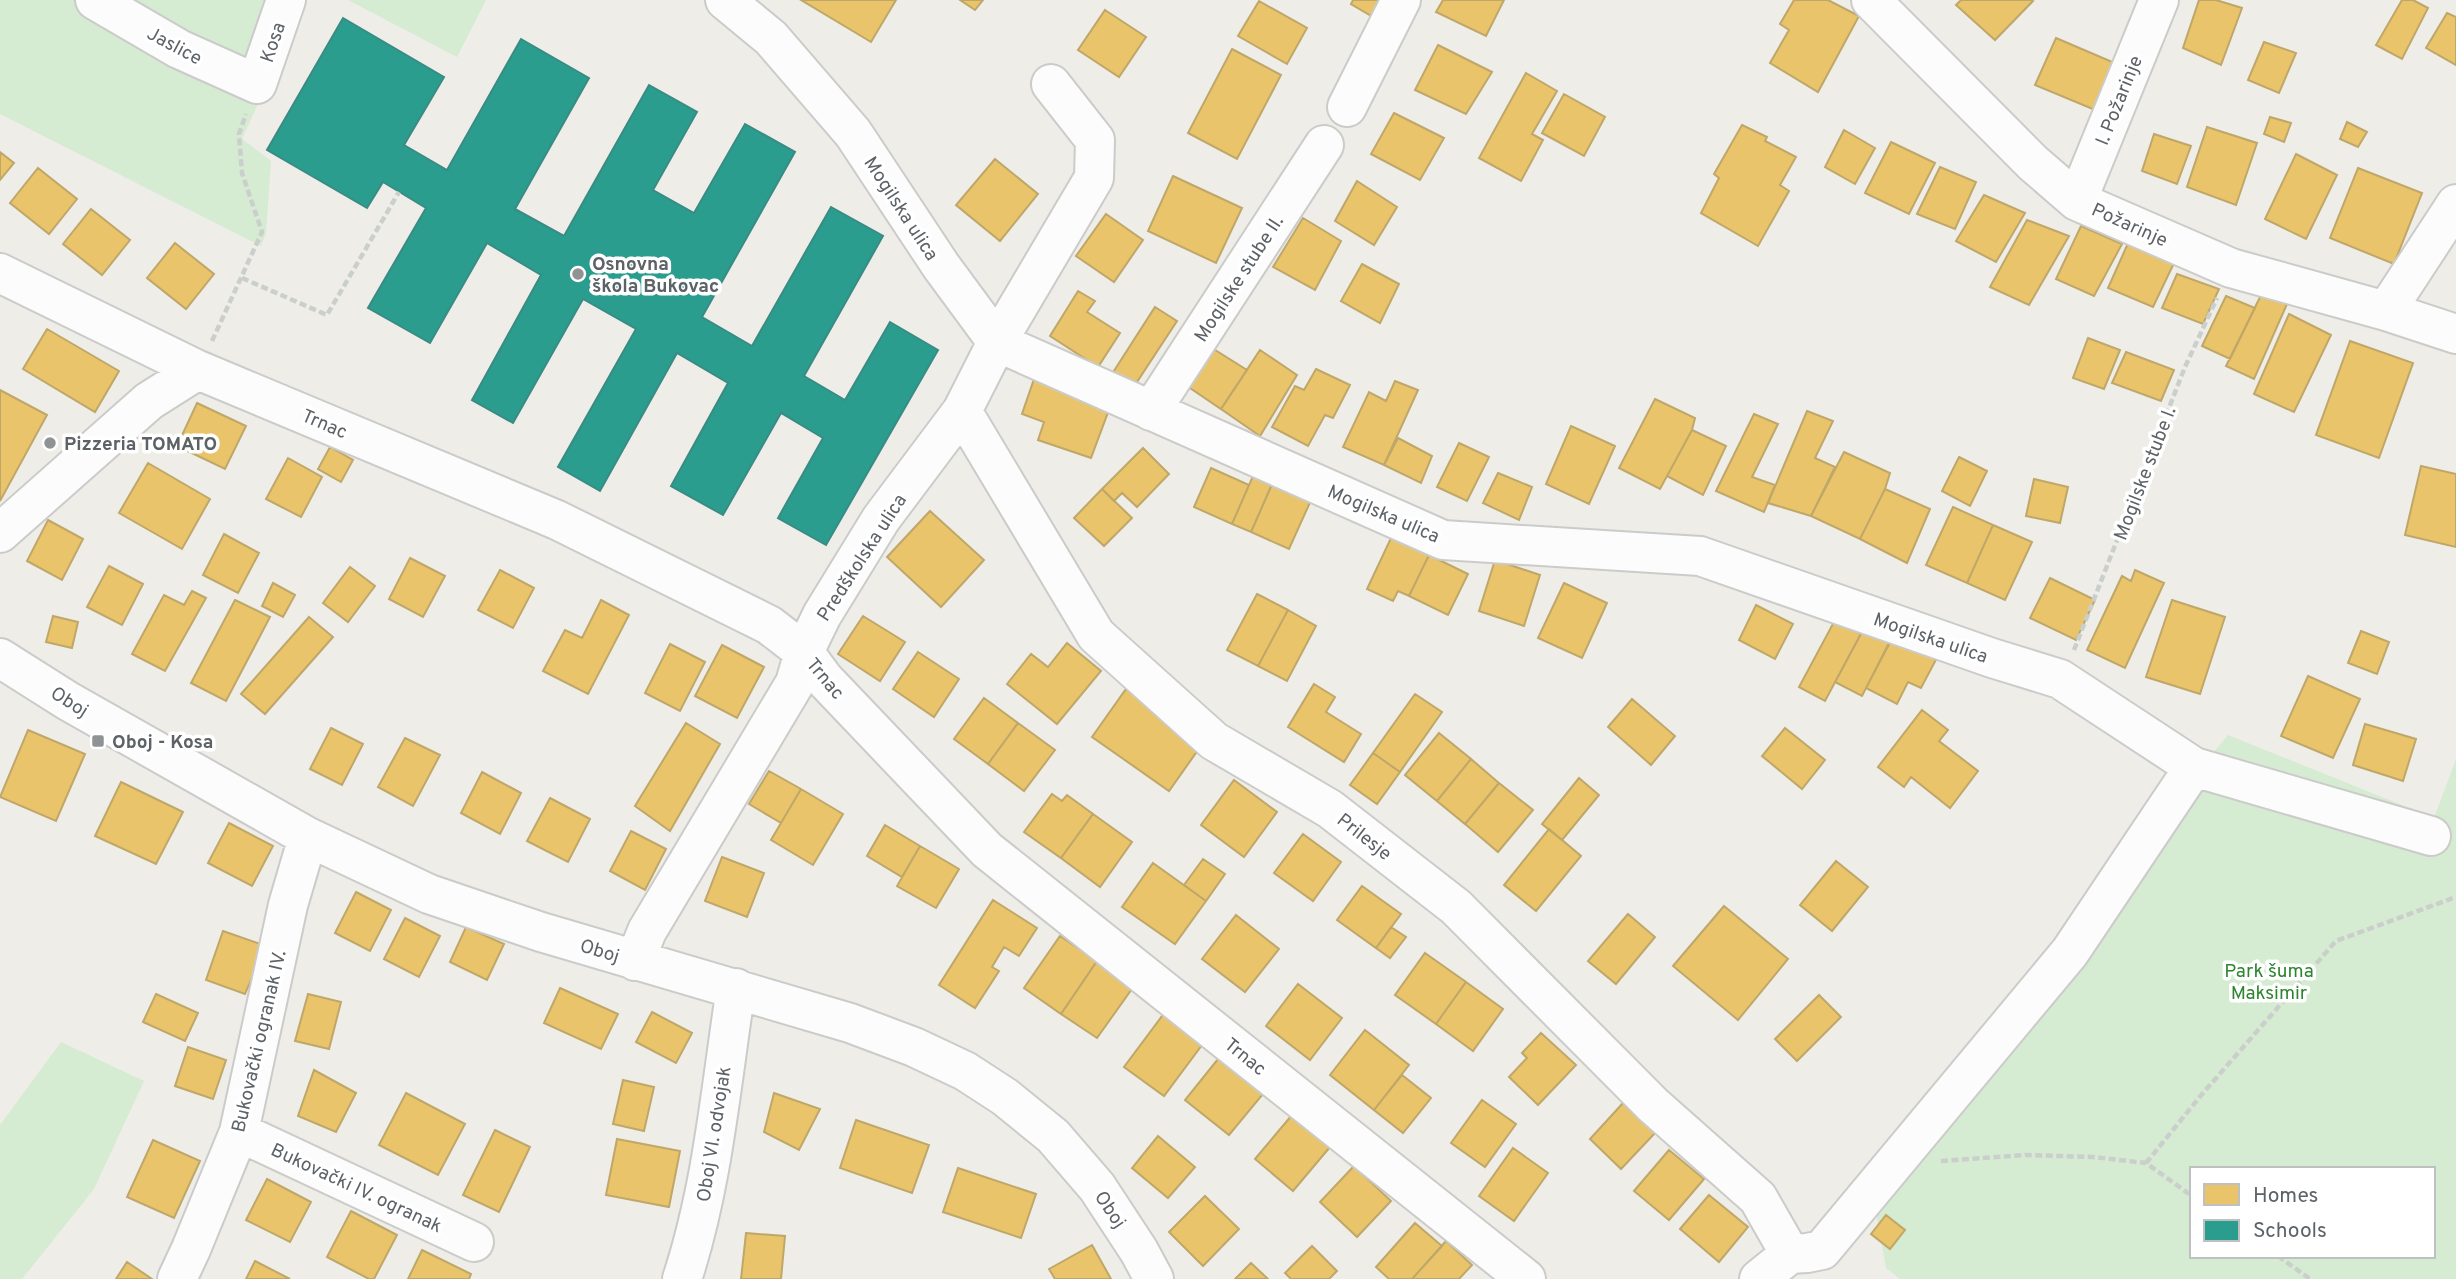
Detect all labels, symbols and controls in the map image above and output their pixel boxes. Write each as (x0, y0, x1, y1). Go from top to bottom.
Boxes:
street label: Kosa (256, 19, 292, 66)
street label: Jaslice (142, 22, 206, 71)
street label: I. Požarinje (2091, 52, 2149, 149)
street label: Mogilska ulica (858, 152, 943, 266)
street label: Požarinje (2087, 198, 2171, 253)
street label: Mogilske stube II. (1190, 211, 1290, 347)
place label: Osnovna škola Bukovac (592, 253, 719, 299)
marker: Osnovna škola Bukovac (570, 266, 586, 282)
street label: Mogilske stube I. (2109, 404, 2182, 544)
street label: Trnac (298, 405, 351, 445)
place label: Pizzeria TOMATO (64, 433, 217, 457)
marker: Pizzeria TOMATO (42, 435, 58, 451)
street label: Mogilska ulica (1324, 480, 1443, 549)
street label: Predškolska ulica (813, 490, 913, 626)
street label: Mogilska ulica (1870, 608, 1991, 670)
street label: Trnac (800, 653, 849, 705)
street label: Oboj (46, 682, 92, 724)
place label: Oboj - Kosa (112, 731, 213, 755)
marker: Oboj - Kosa (90, 733, 106, 749)
street label: Prilesje (1332, 809, 1396, 866)
street label: Oboj (577, 935, 622, 969)
street label: Bukovački ogranak IV. (227, 948, 293, 1135)
park label: Park šuma Maksimir (2224, 960, 2314, 1006)
street label: Trnac (1219, 1033, 1271, 1082)
street label: Oboj VI. odvojak (692, 1065, 738, 1204)
street label: Bukovački IV. ogranak (267, 1139, 446, 1239)
legend (2190, 1167, 2435, 1258)
text: Homes (2253, 1183, 2318, 1210)
street label: Oboj (1088, 1187, 1131, 1234)
text: Schools (2253, 1218, 2327, 1245)

